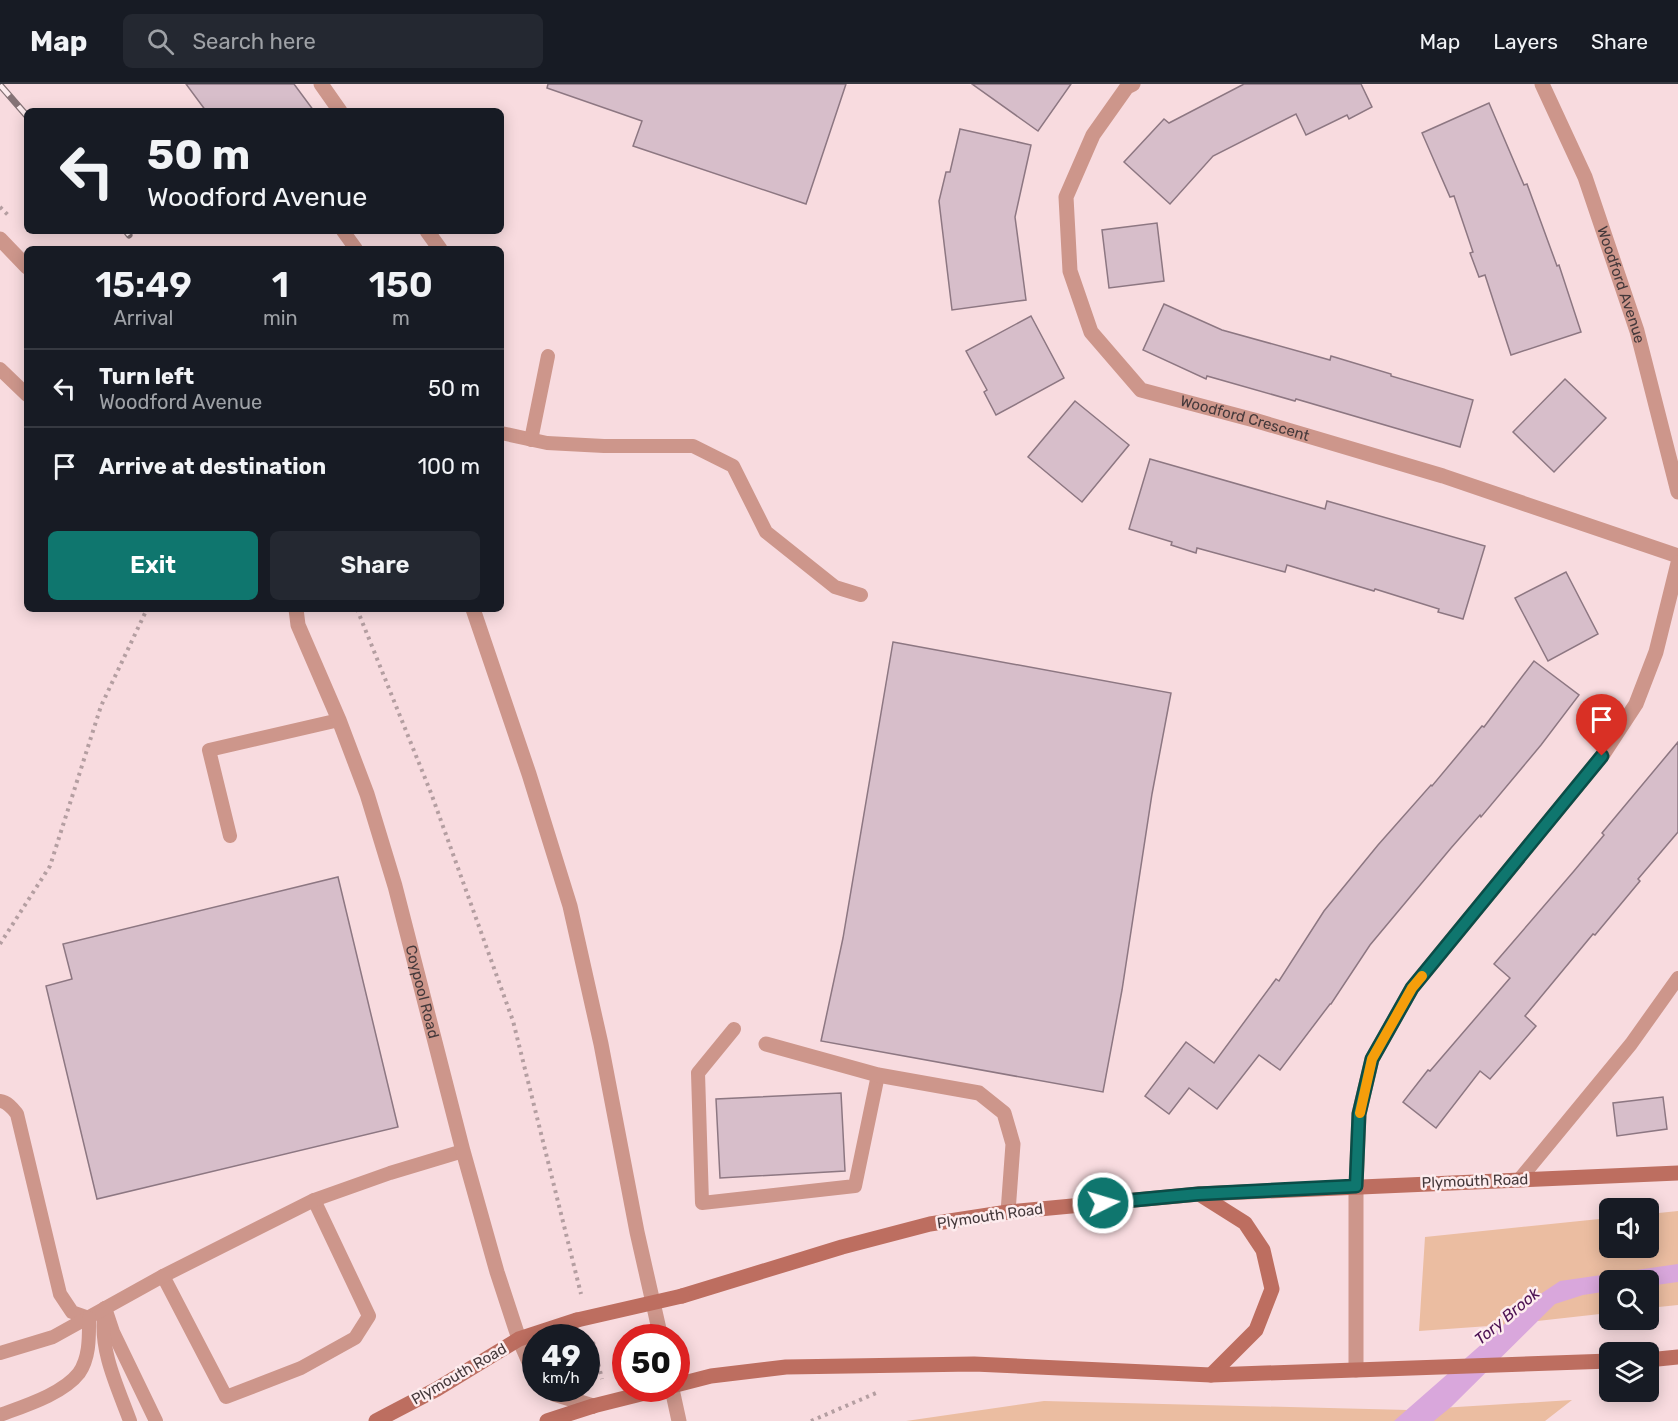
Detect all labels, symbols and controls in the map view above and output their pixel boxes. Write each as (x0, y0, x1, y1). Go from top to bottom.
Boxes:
search box (123, 14, 543, 68)
text: Map (30, 25, 87, 58)
icon: search (144, 25, 177, 58)
text: Search here (192, 28, 316, 55)
text: Map (1419, 29, 1460, 54)
text: Layers (1493, 29, 1558, 54)
text: Share (1591, 29, 1648, 54)
text: 50 m (147, 130, 250, 180)
icon: left (48, 132, 126, 210)
text: Woodford Avenue (147, 181, 367, 213)
street label: Woodford Avenue (1593, 224, 1649, 345)
text: 15:49 (95, 263, 192, 306)
text: 1 (272, 263, 289, 306)
text: 150 (369, 263, 433, 306)
text: Arrival (113, 306, 173, 330)
text: min (263, 306, 298, 330)
text: m (392, 306, 410, 330)
text: Turn left (99, 363, 194, 390)
icon: left (48, 372, 81, 405)
text: 50 m (428, 375, 480, 402)
text: Woodford Avenue (99, 390, 262, 414)
street label: Woodford Crescent (1178, 392, 1312, 445)
icon: arrive (48, 450, 81, 483)
text: Arrive at destination (99, 453, 326, 480)
text: 100 m (418, 453, 480, 480)
button: Exit (48, 531, 258, 600)
button: Share (270, 531, 480, 600)
pin (1576, 694, 1627, 756)
icon: arrive (1585, 703, 1618, 736)
street label: Coypool Road (402, 943, 443, 1040)
street label: Plymouth Road (1421, 1170, 1529, 1192)
position arrow (1071, 1171, 1135, 1235)
map controls (1599, 1198, 1659, 1402)
button: sound (1599, 1198, 1659, 1258)
street label: Plymouth Road (936, 1200, 1044, 1232)
button: search (1599, 1270, 1659, 1330)
water label: Tory Brook (1471, 1283, 1544, 1349)
speed limit sign: 50 (612, 1324, 690, 1402)
text: 49 (541, 1338, 581, 1374)
street label: Plymouth Road (408, 1340, 510, 1408)
button: layers (1599, 1342, 1659, 1402)
text: km/h (542, 1369, 580, 1387)

